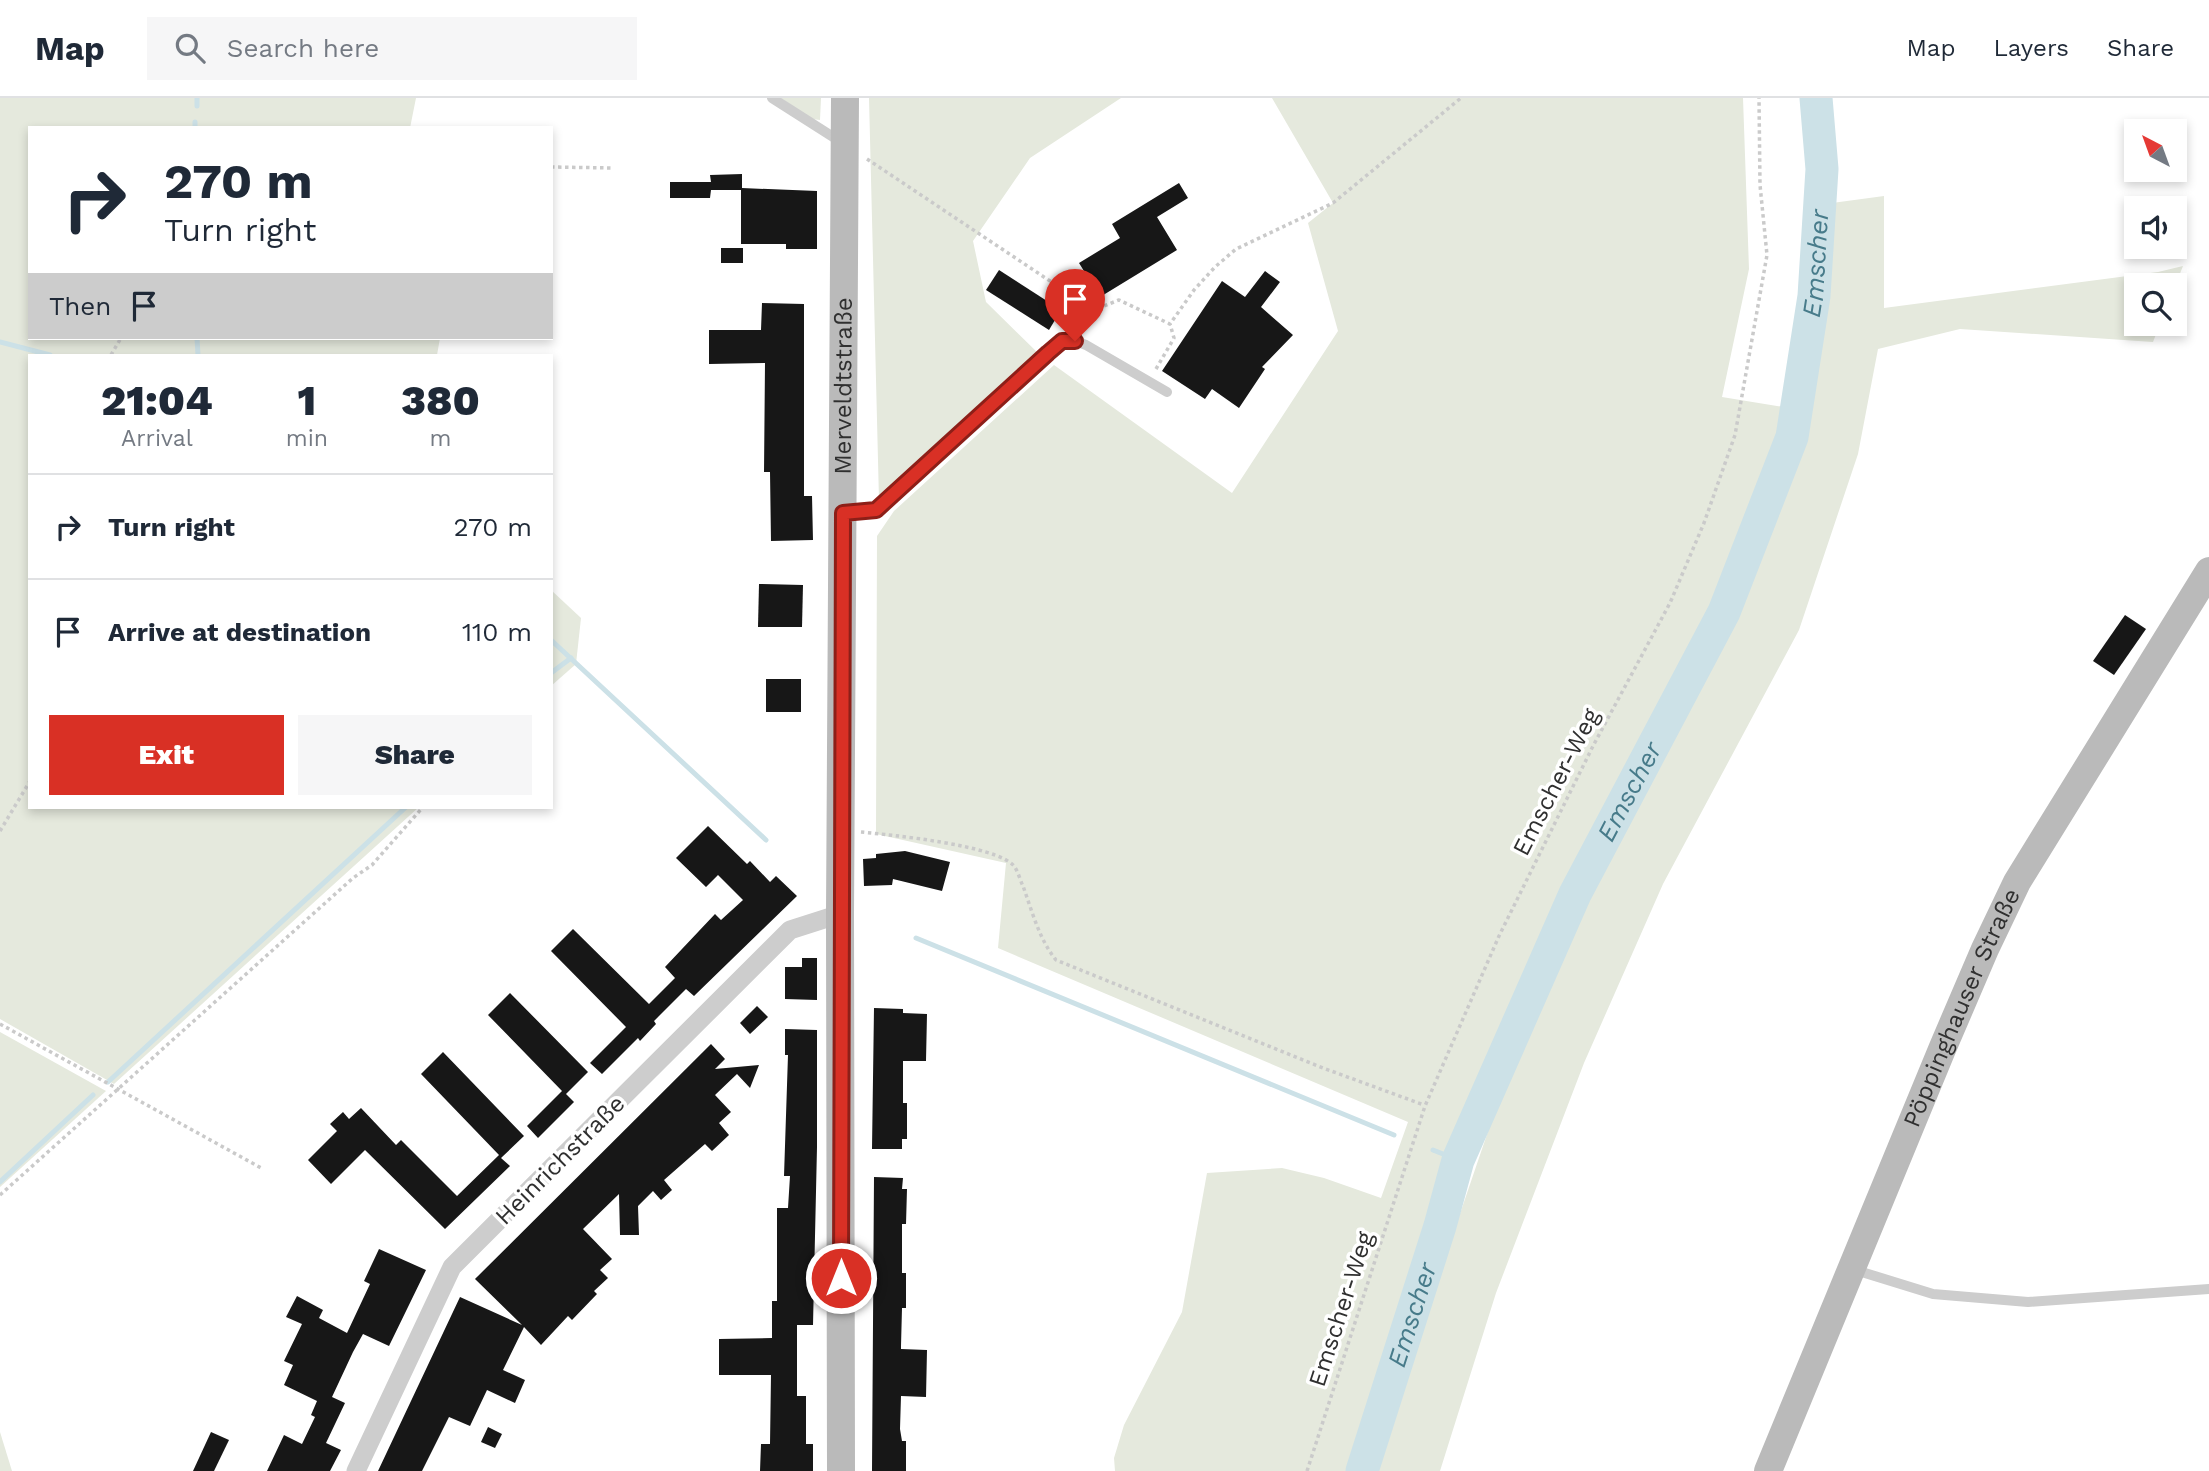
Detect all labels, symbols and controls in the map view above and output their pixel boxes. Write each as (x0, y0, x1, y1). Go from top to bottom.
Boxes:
search box (147, 17, 637, 80)
text: Map (35, 29, 105, 68)
icon: search (171, 29, 209, 67)
text: Search here (227, 33, 379, 63)
text: Map (1907, 34, 1955, 62)
text: Layers (1993, 34, 2069, 62)
text: Share (2107, 34, 2174, 62)
north arrow (2124, 119, 2188, 182)
map controls (2124, 119, 2187, 336)
text: 270 m (164, 152, 313, 210)
icon: right (49, 154, 140, 245)
button: sound (2124, 196, 2187, 259)
water label: Emscher (1796, 208, 1834, 320)
text: Turn right (164, 211, 316, 249)
pin (1045, 269, 1105, 341)
button: search (2124, 273, 2187, 336)
icon: arrive (1056, 280, 1094, 318)
icon: arrive (125, 287, 163, 325)
text: Then (49, 291, 111, 321)
street label: Merveldtstraße (829, 297, 858, 475)
text: 21:04 (101, 376, 213, 425)
text: 1 (298, 376, 316, 425)
text: 380 (401, 376, 480, 425)
text: Arrival (121, 425, 193, 452)
text: min (286, 425, 328, 452)
text: m (430, 425, 451, 452)
icon: right (49, 508, 87, 546)
text: Turn right (108, 512, 235, 542)
text: 270 m (453, 512, 532, 542)
icon: arrive (49, 613, 87, 651)
text: Arrive at destination (108, 617, 371, 647)
text: 110 m (462, 617, 532, 647)
street label: Emscher-Weg (1507, 704, 1605, 860)
button: Exit (49, 715, 284, 795)
button: Share (298, 715, 532, 795)
water label: Emscher (1591, 736, 1668, 846)
street label: Pöppinghauser Straße (1897, 884, 2026, 1131)
street label: Heinrichstraße (490, 1090, 630, 1230)
street label: Emscher-Weg (1303, 1228, 1379, 1390)
position arrow (804, 1241, 878, 1315)
water label: Emscher (1381, 1258, 1443, 1371)

